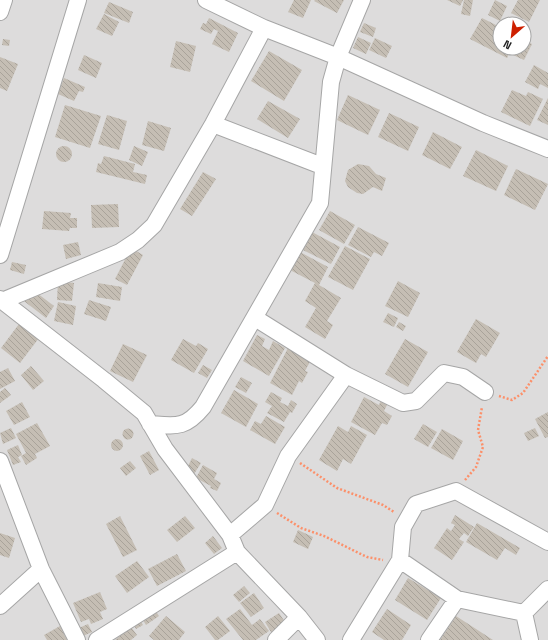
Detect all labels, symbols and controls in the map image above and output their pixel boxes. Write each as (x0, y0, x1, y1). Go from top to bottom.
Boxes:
north arrow (492, 16, 532, 56)
text: N (501, 37, 514, 53)

